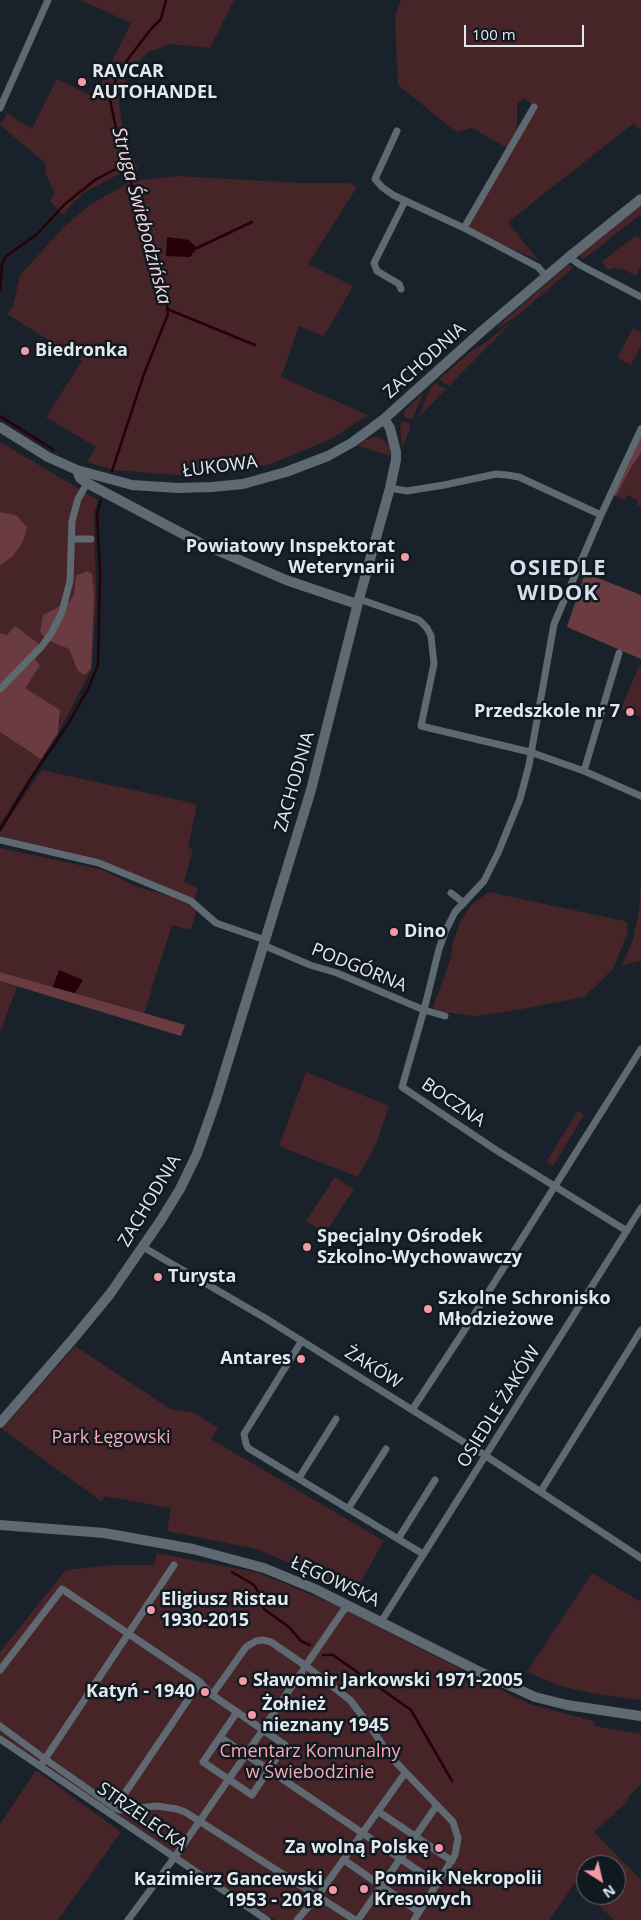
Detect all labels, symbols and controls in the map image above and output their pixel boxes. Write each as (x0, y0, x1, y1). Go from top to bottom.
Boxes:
scale bar (466, 15, 586, 47)
text: 100 m (472, 24, 516, 44)
place label: RAVCAR AUTOHANDEL (92, 61, 217, 104)
marker: RAVCAR AUTOHANDEL (76, 76, 88, 88)
water label: Struga Świebodzińska (106, 125, 176, 307)
street label: ZACHODNIA (379, 318, 471, 404)
place label: Biedronka (35, 340, 128, 362)
marker: Biedronka (19, 345, 31, 357)
street label: ŁUKOWA (181, 452, 259, 482)
place label: Powiatowy Inspektorat Weterynarii (186, 536, 395, 578)
marker: Powiatowy Inspektorat Weterynarii (399, 551, 411, 563)
district label: OSIEDLE WIDOK (508, 556, 608, 608)
place label: Przedszkole nr 7 (474, 701, 620, 723)
marker: Przedszkole nr 7 (624, 706, 636, 718)
street label: ZACHODNIA (270, 729, 320, 835)
place label: Dino (404, 921, 446, 943)
marker: Dino (388, 926, 400, 938)
street label: PODGÓRNA (308, 939, 410, 997)
street label: BOCZNA (417, 1074, 489, 1132)
street label: ZACHODNIA (114, 1151, 186, 1251)
place label: Specjalny Ośrodek Szkolno-Wychowawczy (317, 1226, 522, 1268)
marker: Specjalny Ośrodek Szkolno-Wychowawczy (301, 1241, 313, 1253)
place label: Turysta (168, 1266, 236, 1288)
marker: Turysta (152, 1271, 164, 1283)
place label: Szkolne Schronisko Młodzieżowe (438, 1288, 611, 1330)
marker: Szkolne Schronisko Młodzieżowe (422, 1303, 434, 1315)
street label: ŻAKÓW (340, 1342, 406, 1394)
street label: OSIEDLE ŻAKÓW (453, 1342, 545, 1472)
place label: Antares (220, 1348, 291, 1370)
marker: Antares (295, 1353, 307, 1365)
park label: Park Łęgowski (52, 1427, 170, 1449)
street label: ŁĘGOWSKA (287, 1552, 383, 1612)
place label: Eligiusz Ristau 1930-2015 (161, 1589, 289, 1632)
marker: Eligiusz Ristau 1930-2015 (145, 1604, 157, 1616)
place label: Sławomir Jarkowski 1971-2005 (253, 1670, 523, 1692)
marker: Sławomir Jarkowski 1971-2005 (237, 1675, 249, 1687)
place label: Katyń - 1940 (86, 1681, 195, 1703)
marker: Katyń - 1940 (199, 1686, 211, 1698)
place label: Żołnież nieznany 1945 (262, 1694, 389, 1736)
marker: Żołnież nieznany 1945 (246, 1709, 258, 1721)
park label: Cmentarz Komunalny w Świebodzinie (219, 1741, 401, 1784)
street label: STRZELECKA (93, 1778, 191, 1856)
place label: Za wolną Polskę (285, 1837, 429, 1859)
marker: Za wolną Polskę (433, 1842, 445, 1854)
north arrow (576, 1855, 626, 1905)
place label: Pomnik Nekropolii Kresowych (374, 1868, 542, 1910)
place label: Kazimierz Gancewski 1953 - 2018 (134, 1869, 323, 1912)
text: N (599, 1881, 619, 1903)
marker: Pomnik Nekropolii Kresowych (358, 1883, 370, 1895)
marker: Kazimierz Gancewski 1953 - 2018 (327, 1884, 339, 1896)

